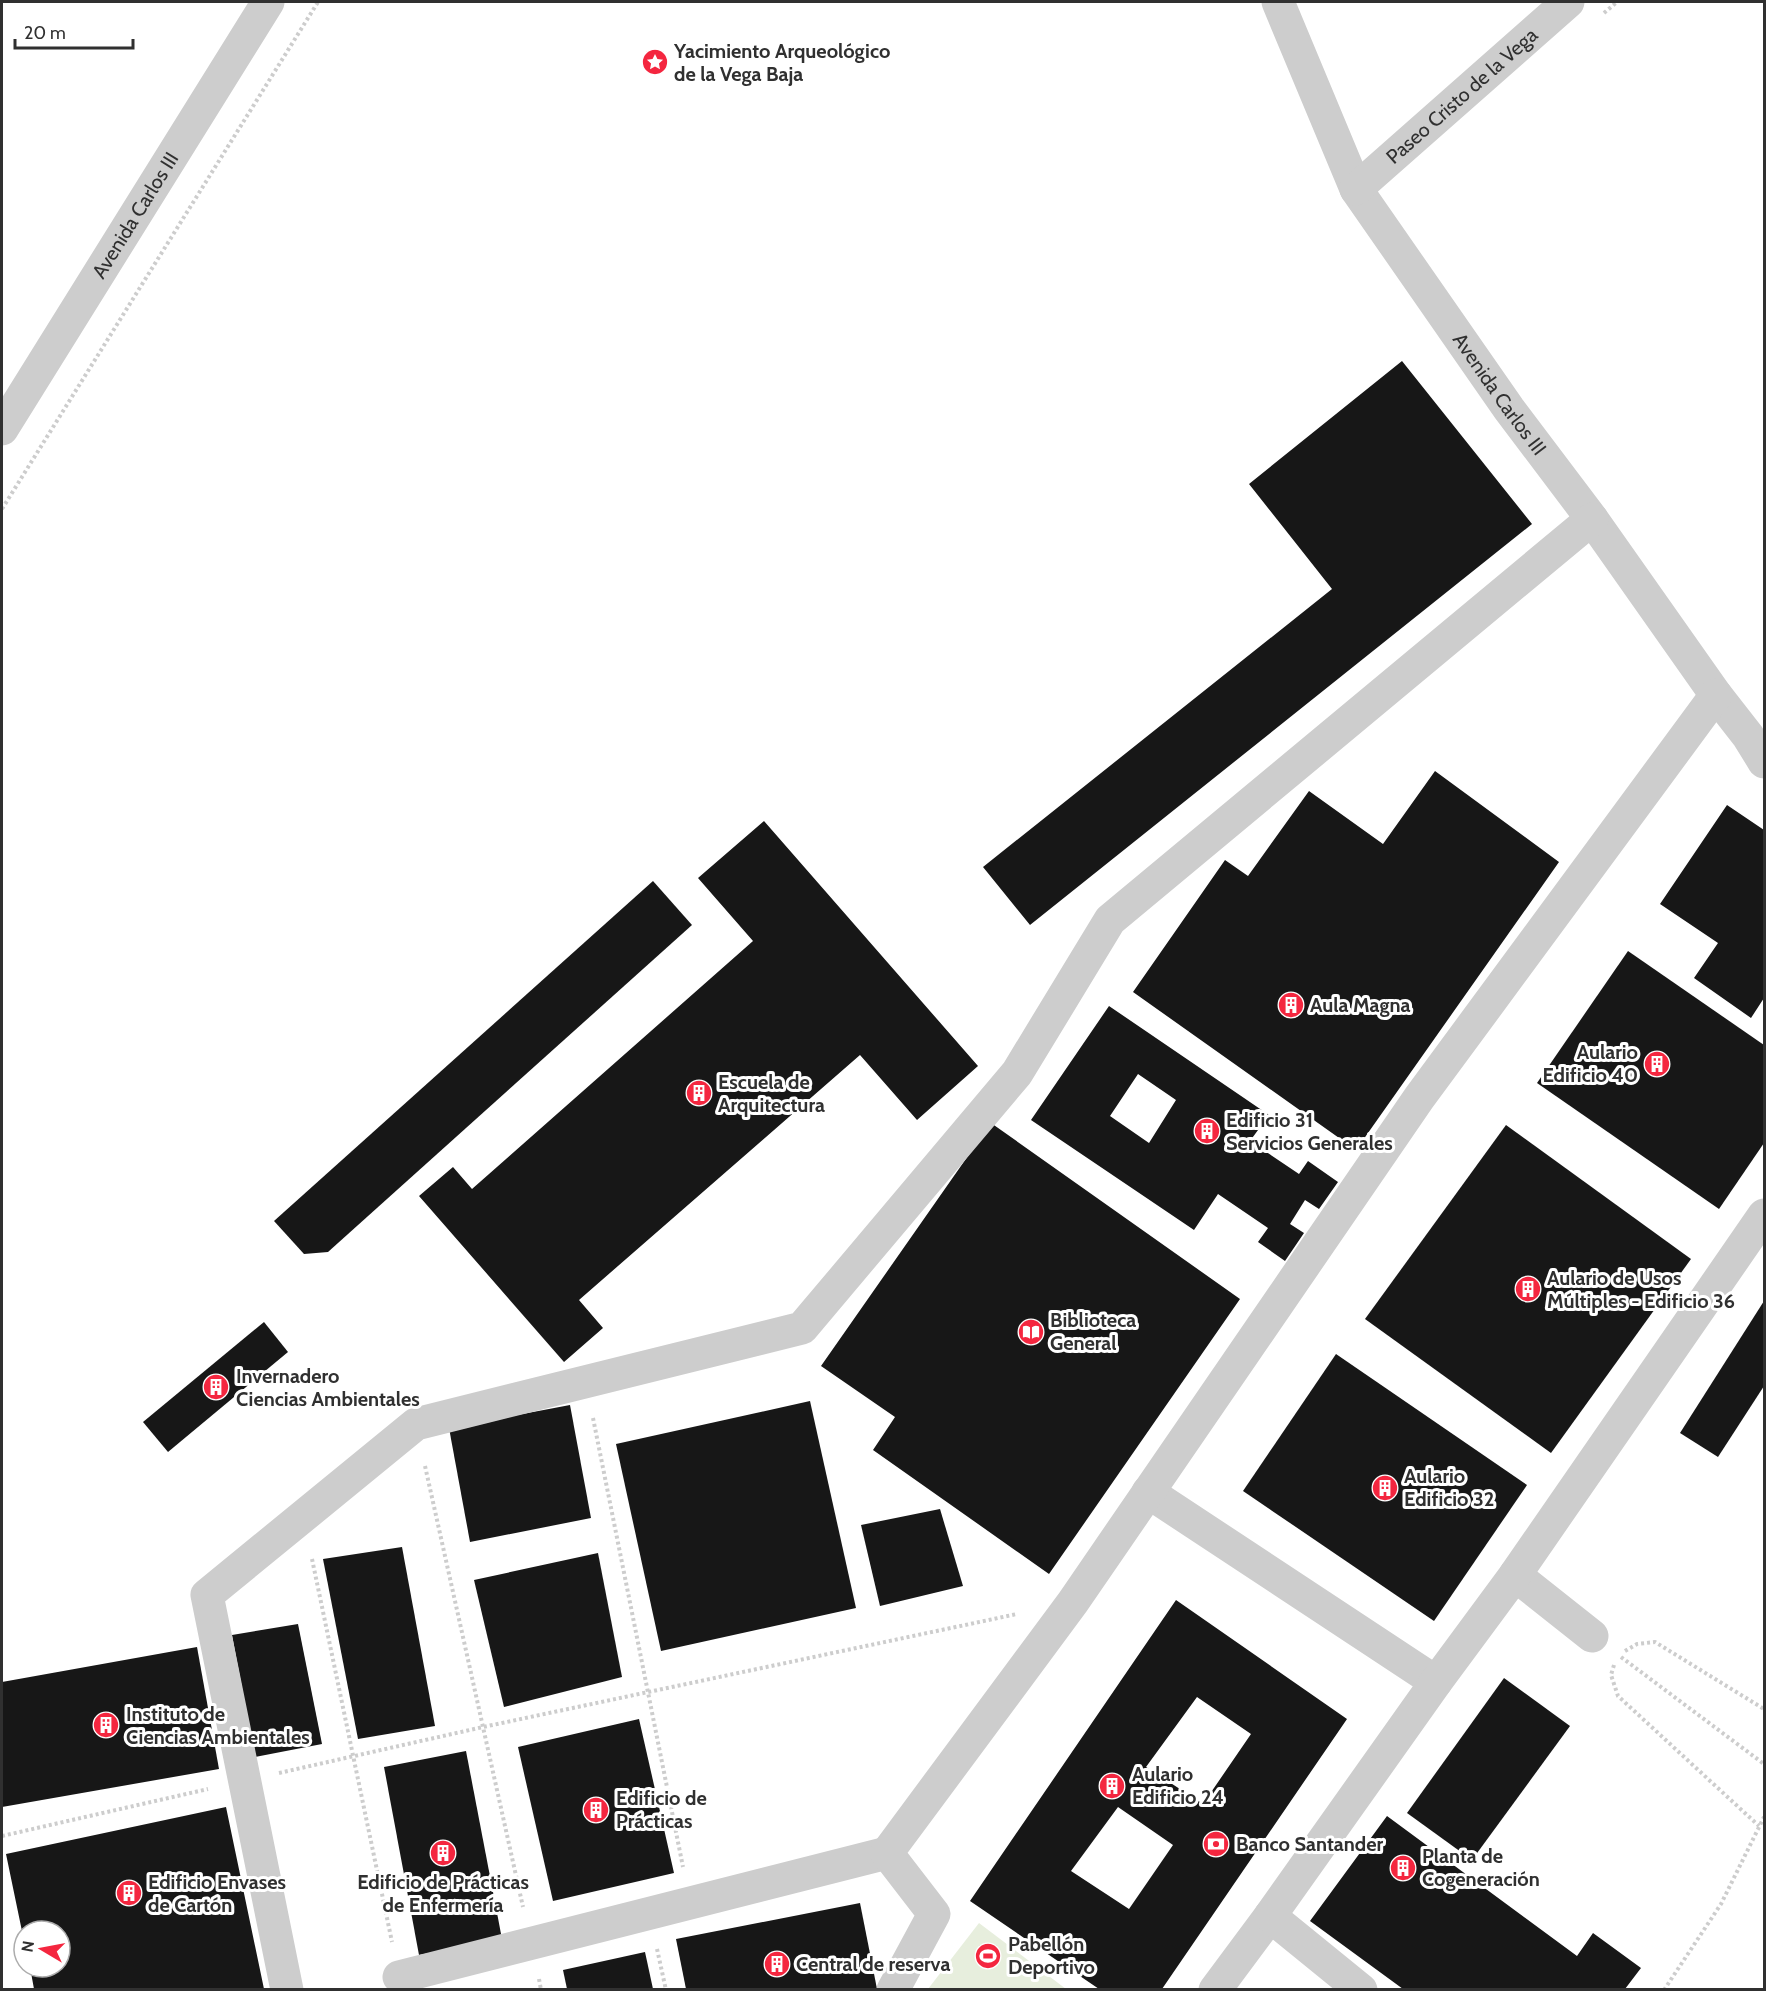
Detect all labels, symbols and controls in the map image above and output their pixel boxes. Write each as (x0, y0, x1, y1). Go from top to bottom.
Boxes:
scale bar (15, 12, 134, 50)
text: 20 m (24, 22, 66, 44)
street label: Paseo Cristo de la Vega (1381, 22, 1543, 169)
place label: Yacimiento Arqueológico de la Vega Baja (673, 39, 890, 86)
place icon: Yacimiento Arqueológico de la Vega Baja (640, 47, 670, 77)
street label: Avenida Carlos III (87, 148, 184, 283)
street label: Avenida Carlos III (1448, 329, 1551, 460)
building icon: Aula Magna (1276, 990, 1306, 1020)
place label: Aula Magna (1310, 993, 1410, 1017)
place label: Aulario Edificio 40 (1542, 1040, 1638, 1087)
building icon: Aulario Edificio 40 (1642, 1049, 1672, 1079)
place label: Escuela de Arquitectura (718, 1070, 825, 1117)
building icon: Escuela de Arquitectura (684, 1078, 714, 1108)
place label: Edificio 31 Servicios Generales (1226, 1108, 1393, 1155)
building icon: Edificio 31 Servicios Generales (1192, 1116, 1222, 1146)
place label: Aulario de Usos Múltiples - Edificio 36 (1547, 1266, 1735, 1313)
building icon: Aulario de Usos Múltiples - Edificio 36 (1513, 1274, 1543, 1304)
place label: Biblioteca General (1050, 1308, 1136, 1355)
library icon: Biblioteca General (1016, 1317, 1046, 1347)
place label: Invernadero Ciencias Ambientales (236, 1364, 420, 1411)
building icon: Invernadero Ciencias Ambientales (201, 1372, 231, 1402)
place label: Aulario Edificio 32 (1404, 1464, 1494, 1511)
building icon: Aulario Edificio 32 (1370, 1473, 1400, 1503)
place label: Instituto de Ciencias Ambientales (126, 1702, 310, 1749)
building icon: Instituto de Ciencias Ambientales (91, 1710, 121, 1740)
place label: Aulario Edificio 24 (1132, 1762, 1224, 1809)
building icon: Aulario Edificio 24 (1097, 1771, 1127, 1801)
place label: Edificio de Prácticas (616, 1786, 707, 1833)
building icon: Edificio de Prácticas (581, 1795, 611, 1825)
bank icon: Banco Santander (1201, 1829, 1231, 1859)
place label: Banco Santander (1236, 1832, 1384, 1856)
building icon: Edificio de Prácticas de Enfermería (428, 1838, 458, 1868)
place label: Planta de Cogeneración (1422, 1844, 1540, 1891)
building icon: Planta de Cogeneración (1388, 1853, 1418, 1883)
place label: Edificio Envases de Cartón (148, 1870, 286, 1917)
place label: Edificio de Prácticas de Enfermería (357, 1870, 529, 1917)
building icon: Edificio Envases de Cartón (114, 1878, 144, 1908)
north arrow (12, 1919, 72, 1979)
place label: Pabellón Deportivo (1008, 1932, 1095, 1979)
text: N (17, 1939, 38, 1954)
sports icon: Pabellón Deportivo (973, 1941, 1003, 1971)
building icon: Central de reserva (762, 1949, 792, 1979)
place label: Central de reserva (796, 1952, 950, 1976)

